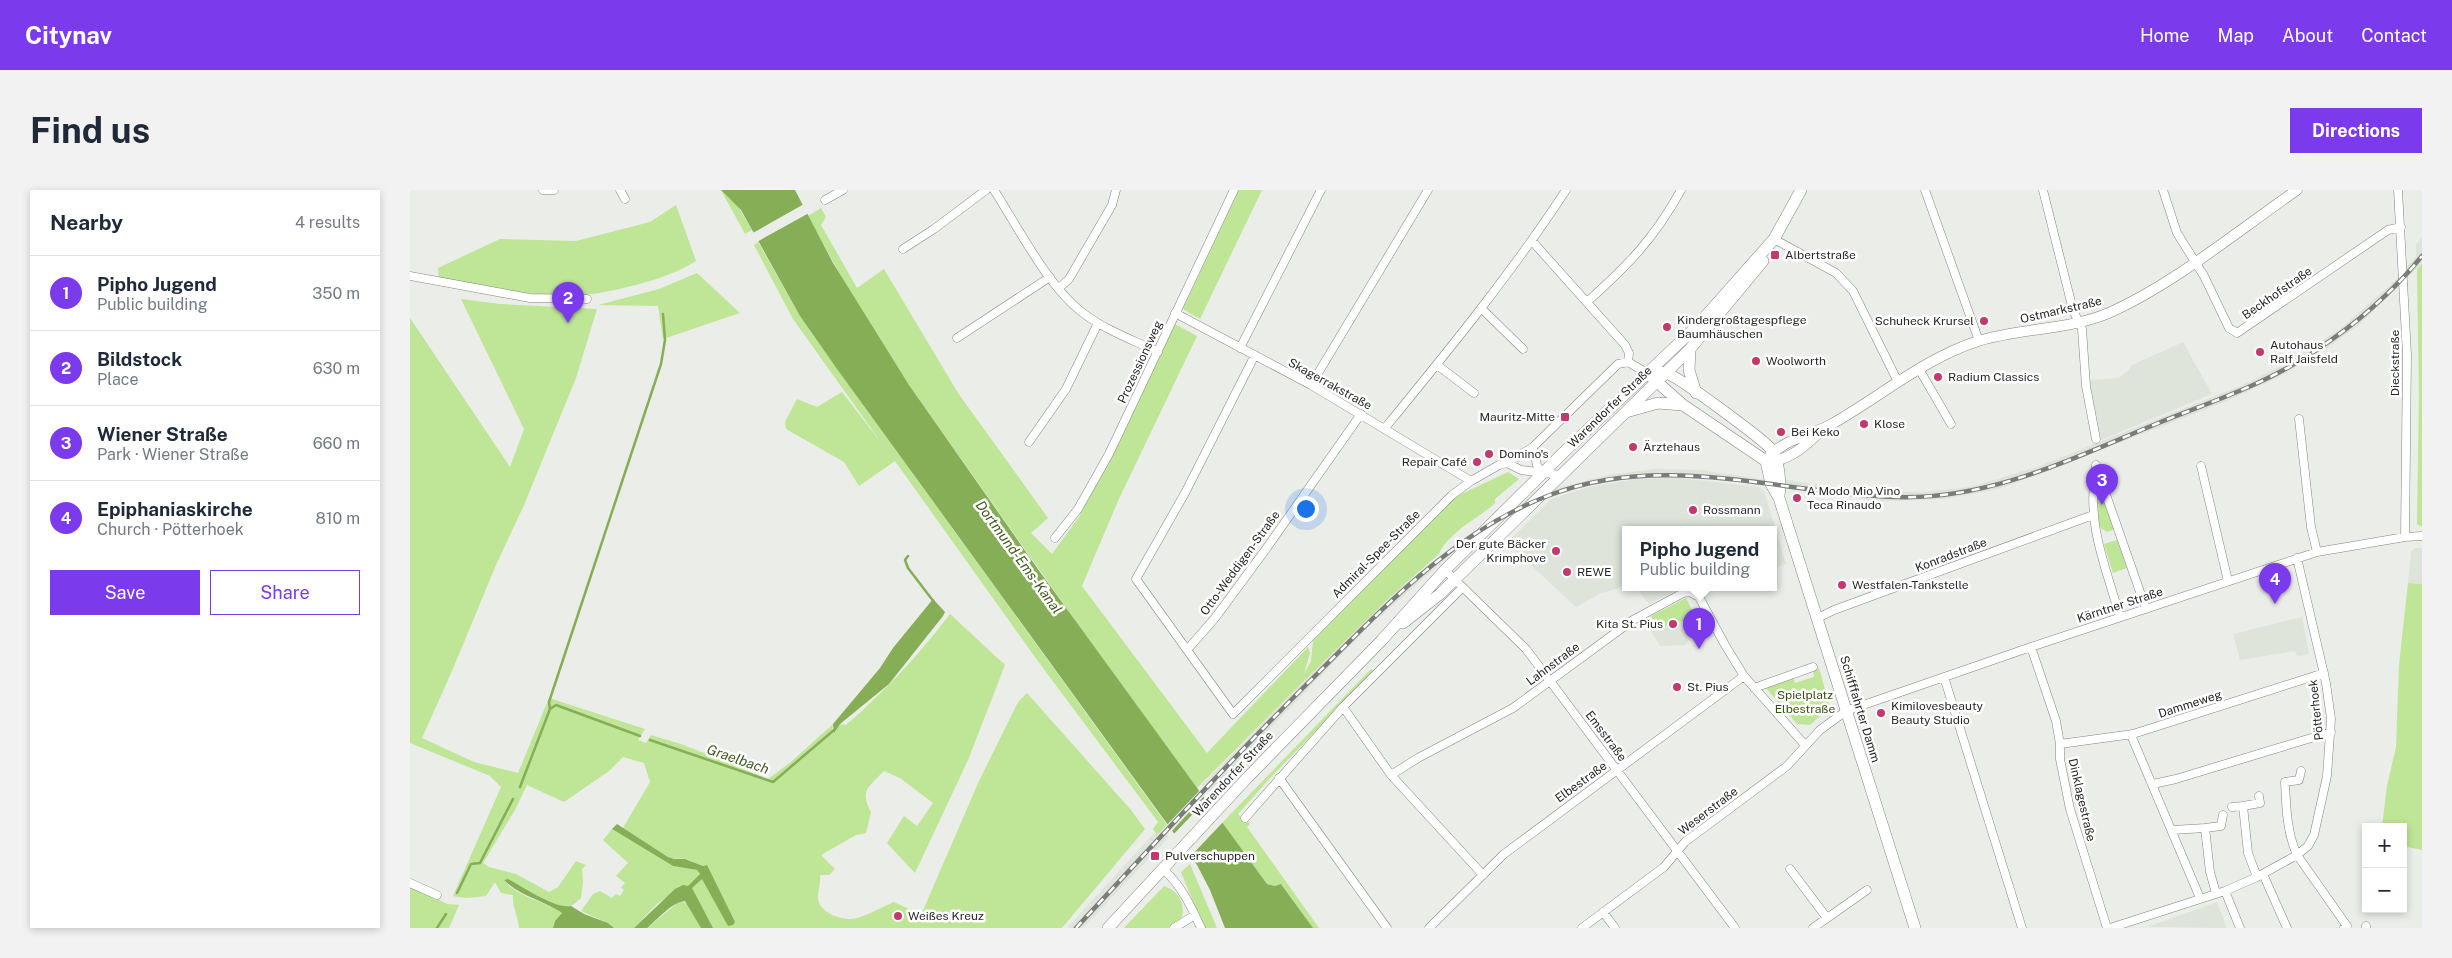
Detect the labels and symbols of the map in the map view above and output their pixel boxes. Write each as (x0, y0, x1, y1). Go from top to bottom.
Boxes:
place label: Albertstraße (1785, 248, 1856, 262)
marker: Albertstraße (1769, 249, 1781, 261)
street label: Beckhofstraße (2239, 264, 2315, 322)
pin: 2 (552, 282, 584, 323)
street label: Ostmarkstraße (2019, 294, 2103, 326)
place label: Kindergroßtagespflege Baumhäuschen (1677, 313, 1807, 341)
place label: Schuheck Krursel (1875, 314, 1974, 328)
marker: Schuheck Krursel (1978, 315, 1990, 327)
street label: Prozessionsweg (1115, 318, 1165, 406)
marker: Kindergroßtagespflege Baumhäuschen (1661, 321, 1673, 333)
street label: Dieckstraße (2388, 329, 2402, 396)
place label: Autohaus Ralf Jaisfeld (2270, 338, 2338, 366)
marker: Autohaus Ralf Jaisfeld (2254, 346, 2266, 358)
place label: Woolworth (1766, 354, 1826, 368)
street label: Skagerrakstraße (1286, 355, 1374, 413)
marker: Woolworth (1750, 355, 1762, 367)
street label: Warendorfer Straße (1565, 363, 1655, 451)
place label: Radium Classics (1948, 370, 2039, 384)
marker: Radium Classics (1932, 371, 1944, 383)
place label: Mauritz-Mitte (1480, 410, 1555, 424)
marker: Mauritz-Mitte (1559, 411, 1571, 423)
place label: Klose (1874, 417, 1905, 431)
marker: Klose (1858, 418, 1870, 430)
place label: Bei Keko (1791, 425, 1840, 439)
marker: Bei Keko (1775, 426, 1787, 438)
place label: Ärztehaus (1643, 440, 1700, 454)
marker: Ärztehaus (1627, 441, 1639, 453)
place label: Domino's (1499, 447, 1549, 461)
marker: Domino's (1483, 448, 1495, 460)
place label: Repair Café (1402, 455, 1467, 469)
marker: Repair Café (1471, 456, 1483, 468)
pin: 3 (2086, 464, 2118, 505)
place label: A Modo Mio Vino Teca Rinaudo (1807, 484, 1901, 512)
marker: A Modo Mio Vino Teca Rinaudo (1791, 492, 1803, 504)
your location (1293, 496, 1319, 522)
water label: Dortmund-Ems-Kanal (973, 497, 1065, 617)
place label: Rossmann (1703, 503, 1761, 517)
marker: Rossmann (1687, 504, 1699, 516)
street label: Admiral-Spee-Straße (1329, 507, 1423, 601)
street label: Otto-Weddigen-Straße (1197, 508, 1283, 618)
street label: Konradstraße (1913, 535, 1989, 575)
place label: Der gute Bäcker Krimphove (1456, 537, 1546, 565)
marker: Der gute Bäcker Krimphove (1550, 545, 1562, 557)
pin: 4 (2259, 563, 2291, 604)
place label: REWE (1577, 565, 1612, 579)
marker: REWE (1561, 566, 1573, 578)
place label: Westfalen-Tankstelle (1852, 578, 1969, 592)
marker: Westfalen-Tankstelle (1836, 579, 1848, 591)
street label: Kärntner Straße (2075, 584, 2165, 625)
pin: 1 (1683, 608, 1715, 649)
place label: Kita St. Pius (1596, 617, 1663, 631)
marker: Kita St. Pius (1667, 618, 1679, 630)
street label: Lahnstraße (1524, 639, 1582, 688)
street label: Schifffahrter Damm (1837, 654, 1883, 764)
street label: Pötterhoek (2306, 679, 2326, 741)
place label: St. Pius (1687, 680, 1729, 694)
marker: St. Pius (1671, 681, 1683, 693)
street label: Dammeweg (2156, 687, 2224, 721)
park label: Spielplatz Elbestraße (1775, 688, 1835, 716)
place label: Kimilovesbeauty Beauty Studio (1891, 699, 1984, 727)
marker: Kimilovesbeauty Beauty Studio (1875, 707, 1887, 719)
street label: Emsstraße (1583, 708, 1630, 764)
street label: Warendorfer Straße (1190, 728, 1276, 819)
water label: Graelbach (705, 741, 771, 777)
street label: Dinklagestraße (2066, 757, 2098, 843)
street label: Elbestraße (1552, 758, 1610, 805)
street label: Weserstraße (1676, 784, 1741, 838)
place label: Pulverschuppen (1165, 849, 1255, 863)
marker: Pulverschuppen (1149, 850, 1161, 862)
place label: Weißes Kreuz (908, 909, 984, 923)
marker: Weißes Kreuz (892, 910, 904, 922)

